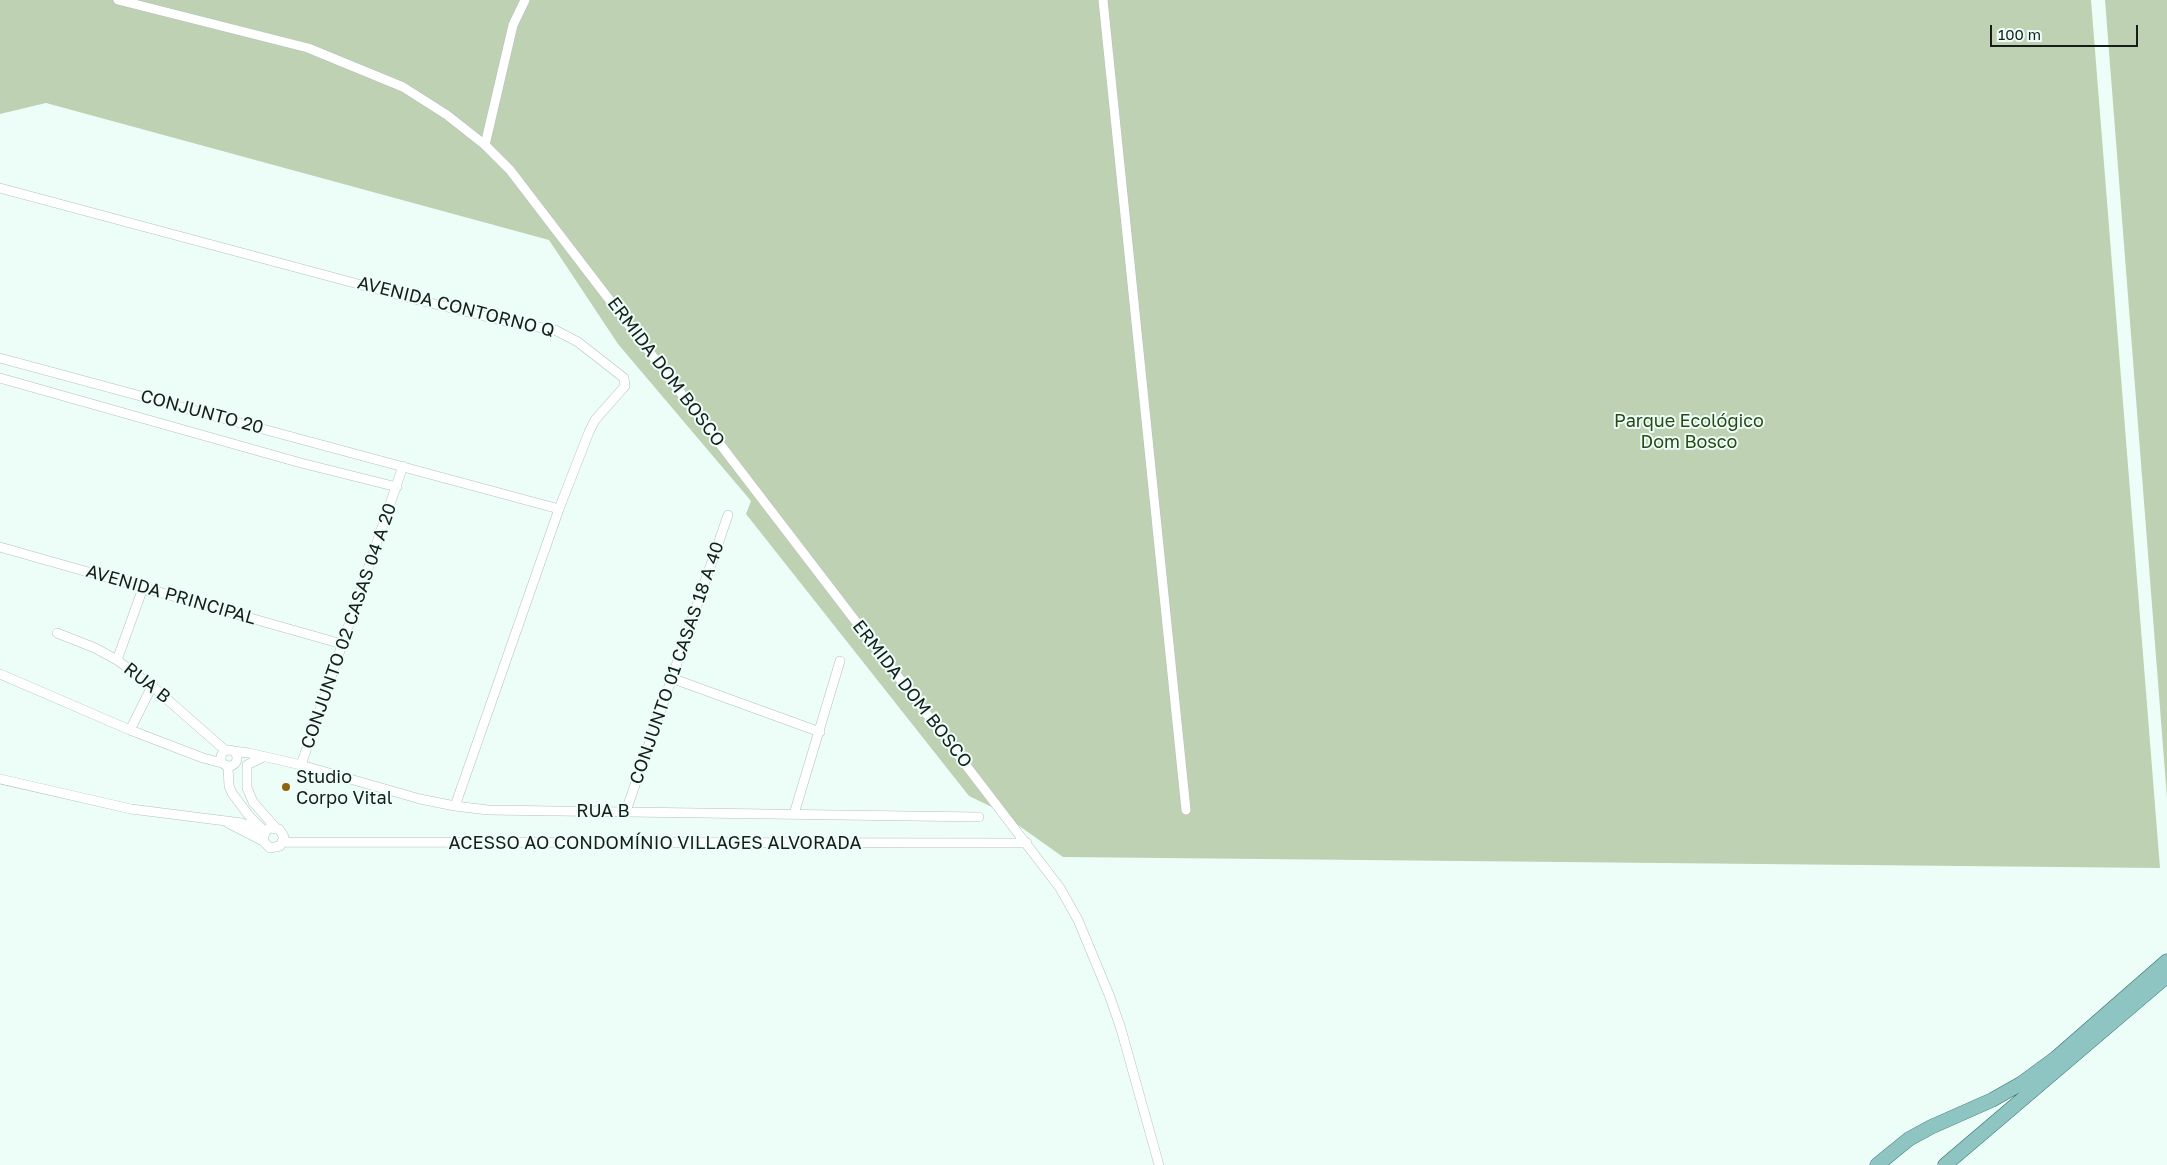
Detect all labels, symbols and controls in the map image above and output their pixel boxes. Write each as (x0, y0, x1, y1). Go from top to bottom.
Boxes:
scale bar (1992, 15, 2140, 47)
text: 100 m (1998, 25, 2041, 43)
street label: AVENIDA CONTORNO Q (355, 272, 557, 342)
street label: ERMIDA DOM BOSCO (603, 293, 729, 451)
street label: CONJUNTO 20 (138, 385, 266, 439)
park label: Parque Ecológico Dom Bosco (1614, 410, 1764, 452)
street label: CONJUNTO 02 CASAS 04 A 20 (297, 500, 401, 752)
street label: CONJUNTO 01 CASAS 18 A 40 (625, 539, 729, 787)
street label: AVENIDA PRINCIPAL (84, 560, 258, 630)
street label: ERMIDA DOM BOSCO (848, 616, 976, 772)
street label: RUA B (119, 658, 175, 708)
place label: Studio Corpo Vital (296, 766, 392, 809)
marker: Studio Corpo Vital (280, 781, 292, 793)
street label: RUA B (576, 800, 630, 822)
street label: ACESSO AO CONDOMÍNIO VILLAGES ALVORADA (448, 832, 862, 854)

